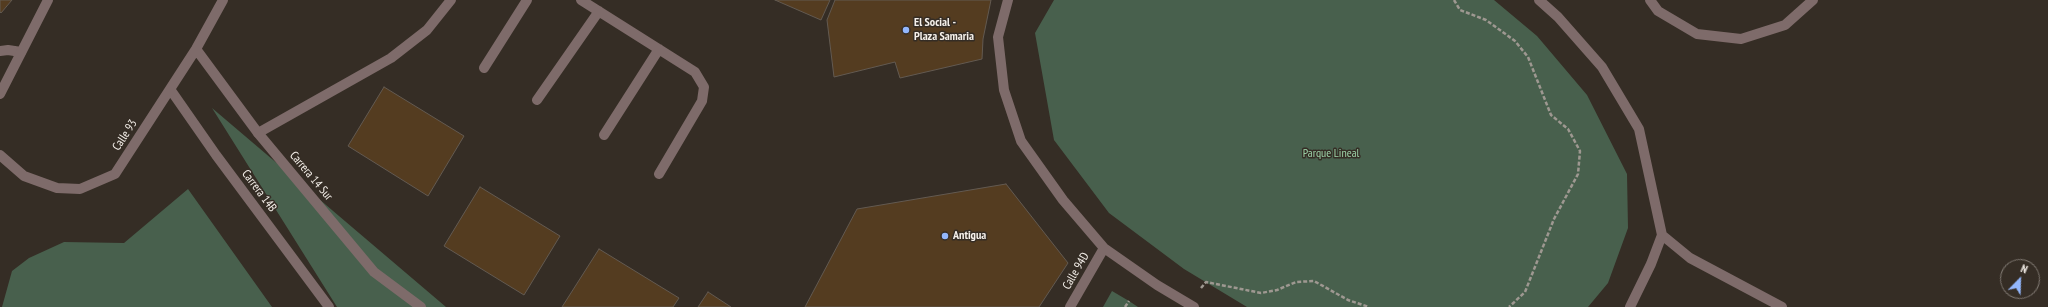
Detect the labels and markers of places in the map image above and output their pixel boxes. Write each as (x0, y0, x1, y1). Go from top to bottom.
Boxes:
place label: El Social - Plaza Samaria (914, 16, 974, 44)
marker: El Social - Plaza Samaria (901, 25, 911, 35)
place label: Antigua (953, 229, 986, 243)
marker: Antigua (940, 231, 950, 241)

